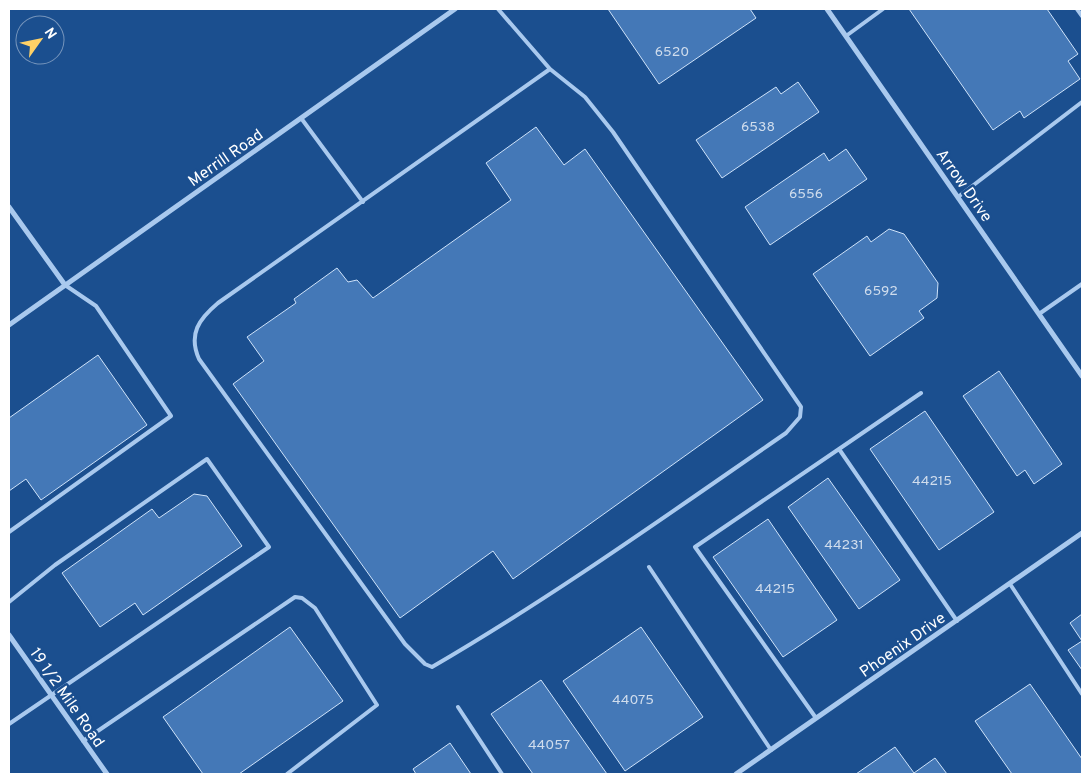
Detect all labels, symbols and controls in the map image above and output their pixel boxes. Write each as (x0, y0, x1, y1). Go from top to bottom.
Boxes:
north arrow (15, 15, 65, 65)
text: N (40, 25, 60, 43)
house number: 6520 (655, 44, 689, 61)
house number: 6538 (741, 119, 775, 136)
street label: Merrill Road (185, 125, 268, 192)
street label: Arrow Drive (931, 146, 996, 227)
house number: 6556 (789, 186, 823, 203)
house number: 6592 (864, 283, 898, 300)
house number: 44215 (912, 473, 952, 490)
house number: 44231 (824, 537, 864, 554)
house number: 44215 (755, 581, 795, 598)
street label: Phoenix Drive (856, 609, 950, 683)
street label: 19 1/2 Mile Road (25, 644, 108, 752)
house number: 44075 (612, 692, 654, 709)
house number: 44057 (528, 737, 570, 754)

